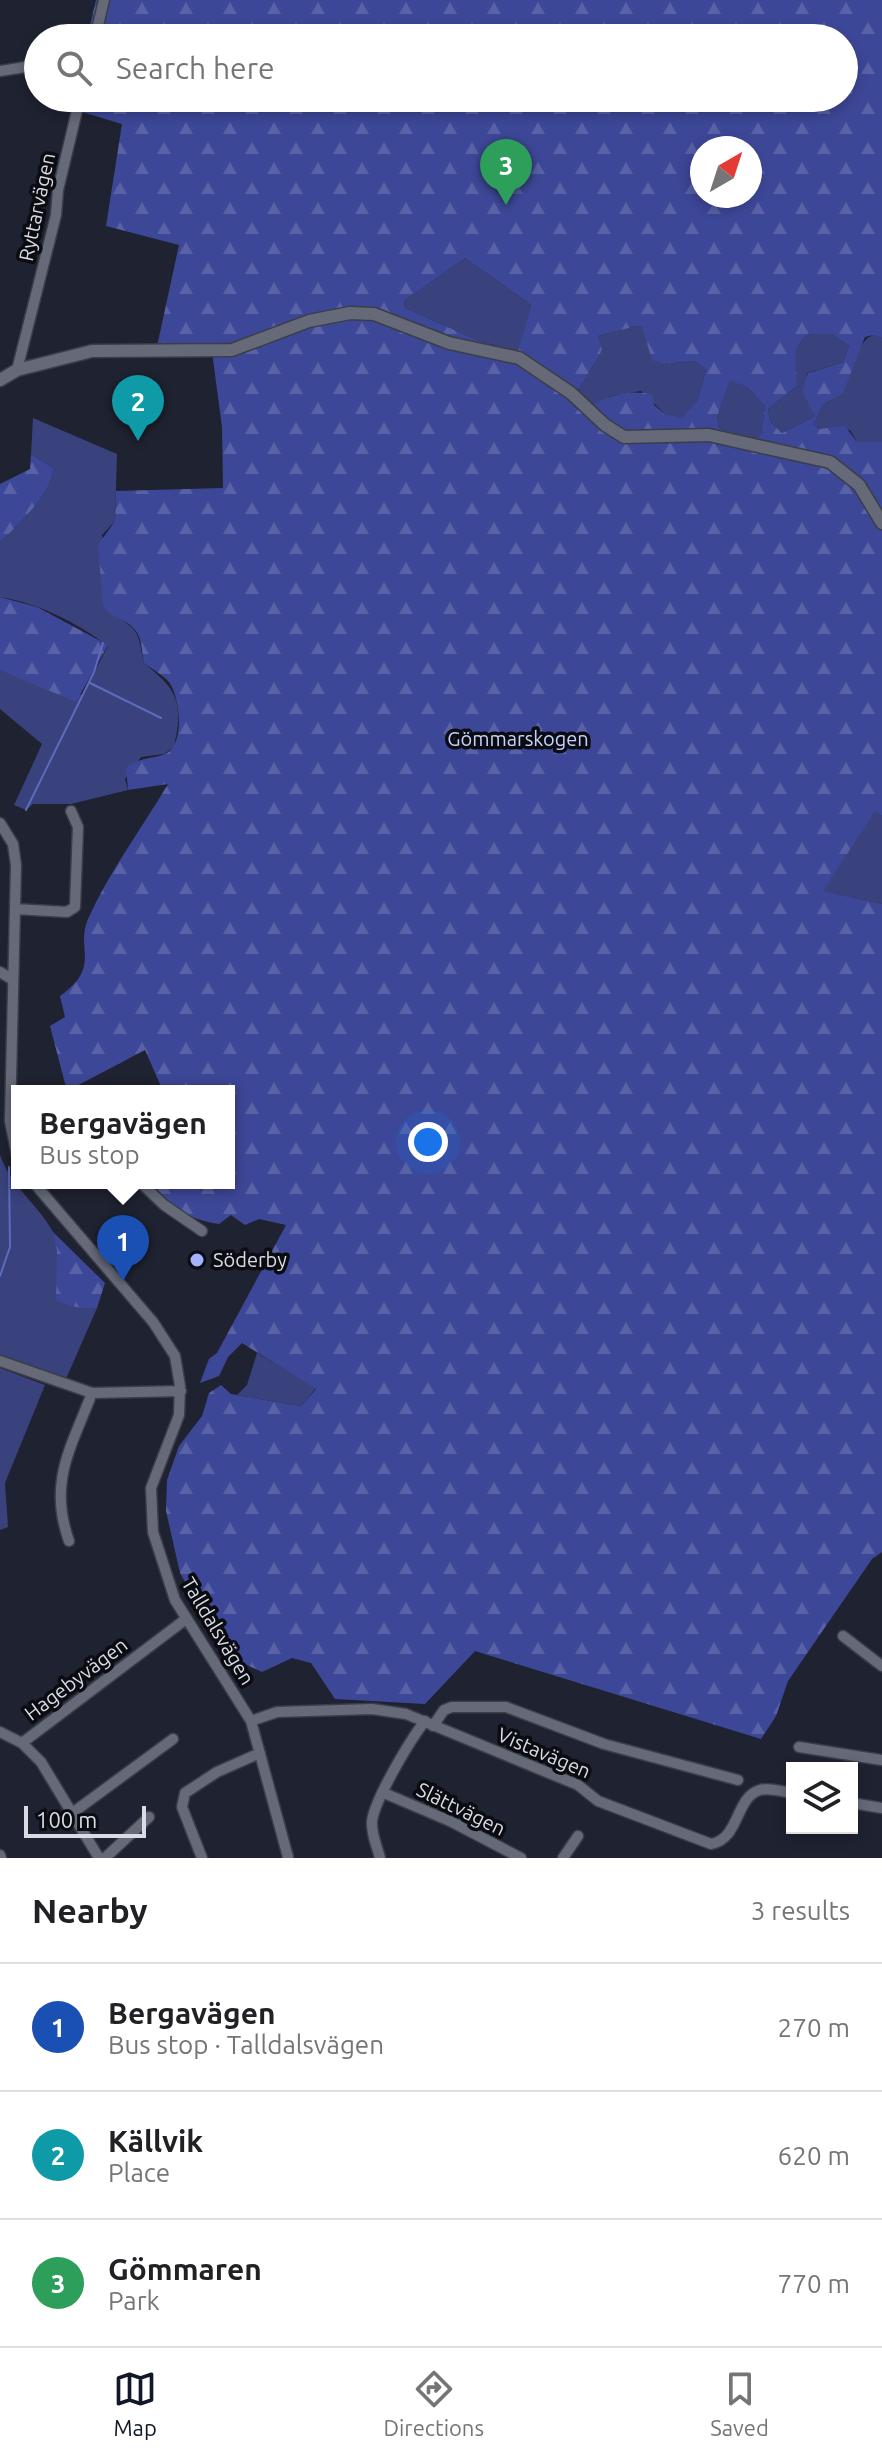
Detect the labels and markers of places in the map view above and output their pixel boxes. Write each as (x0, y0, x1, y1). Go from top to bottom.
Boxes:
pin: 3 (480, 139, 532, 205)
pin: 2 (112, 375, 164, 441)
pin: 1 (97, 1215, 149, 1281)
place label: Söderby (213, 1248, 287, 1271)
marker: Söderby (188, 1251, 206, 1269)

